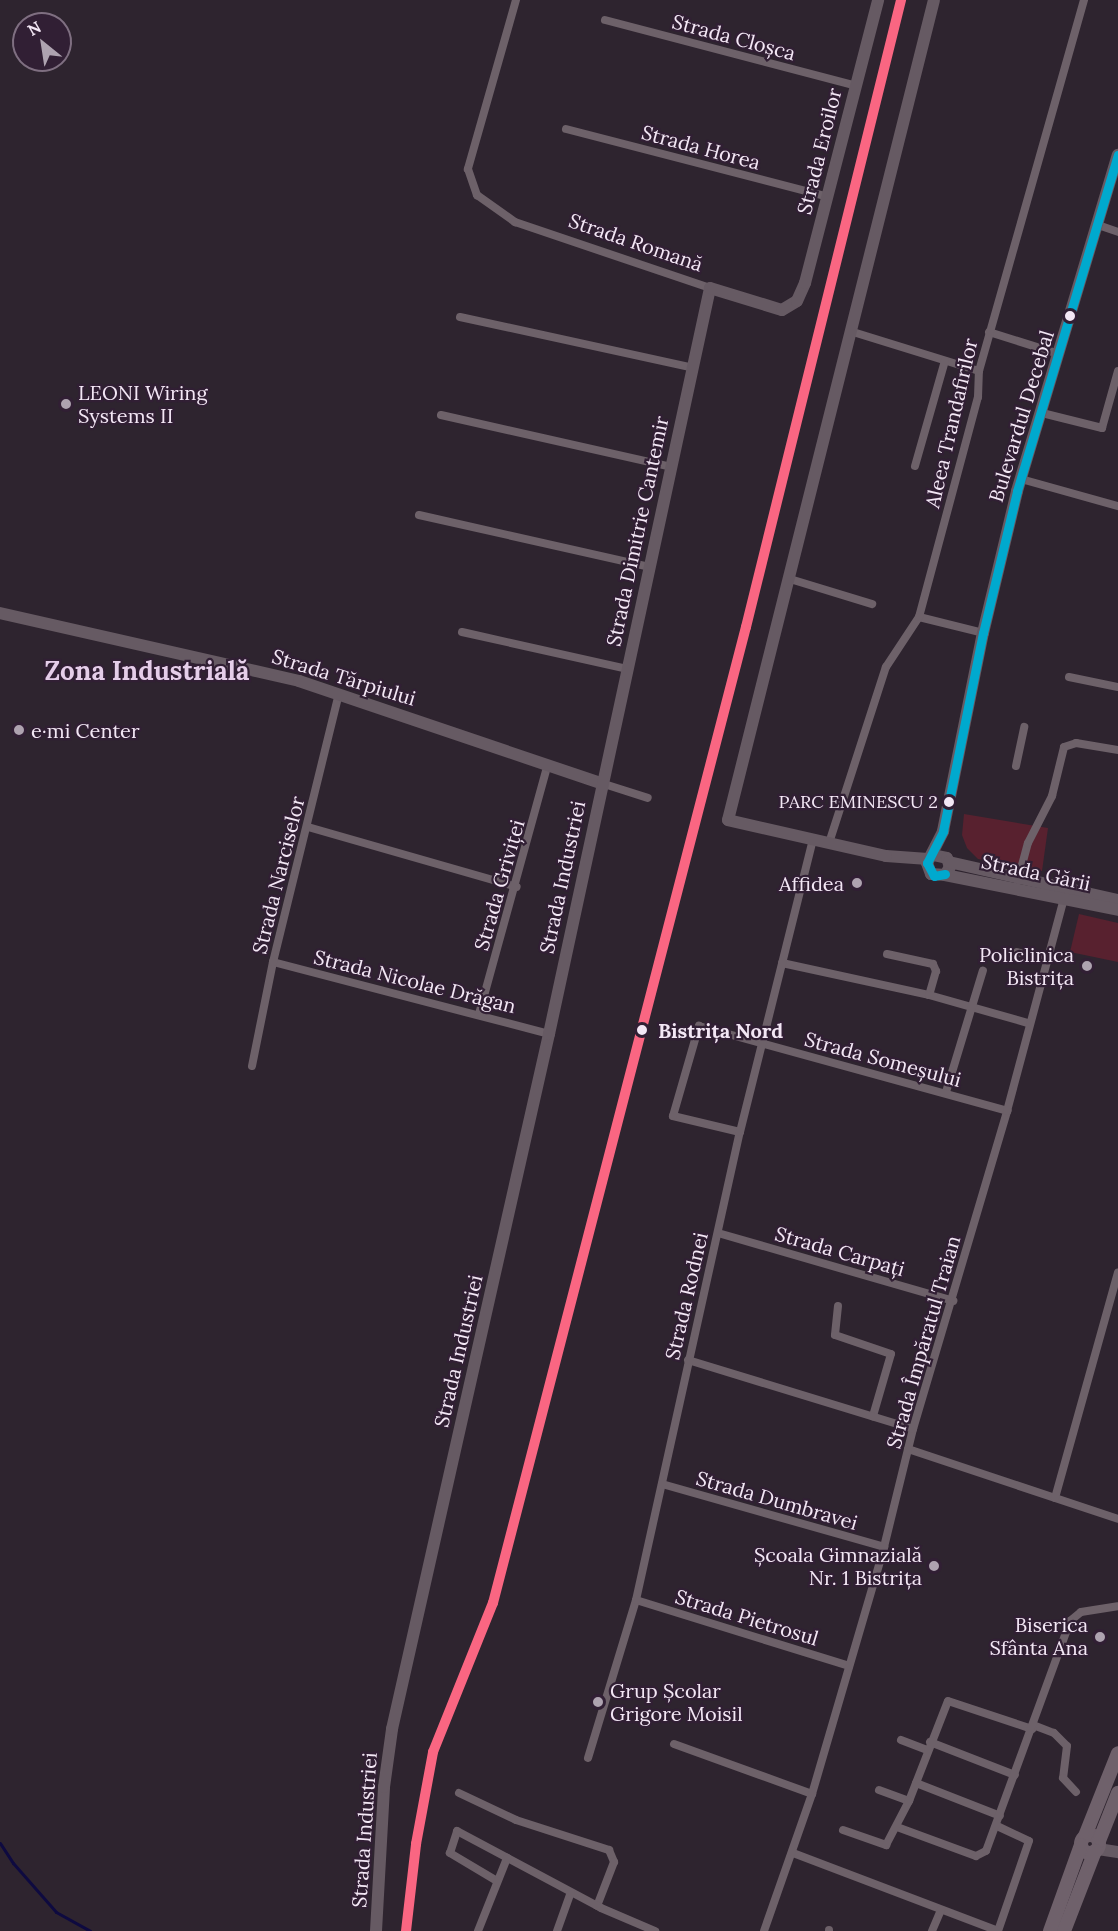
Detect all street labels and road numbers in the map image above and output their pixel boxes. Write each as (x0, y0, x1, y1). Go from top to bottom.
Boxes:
street label: Strada Cloșca (670, 9, 798, 65)
street label: Strada Eroilor (792, 85, 846, 217)
street label: Strada Horea (639, 120, 763, 174)
street label: Strada Romană (566, 208, 706, 276)
street label: Bulevardul Decebal (983, 327, 1059, 505)
street label: Aleea Trandafirilor (920, 336, 982, 510)
street label: Strada Dimitrie Cantemir (601, 414, 673, 648)
street label: Strada Tărpiului (269, 644, 419, 710)
street label: Strada Narciselor (247, 794, 309, 956)
street label: Strada Industriei (534, 798, 590, 956)
street label: Strada Griviței (469, 817, 529, 953)
street label: Strada Gării (979, 849, 1093, 895)
street label: Strada Nicolae Drăgan (311, 944, 519, 1018)
street label: Strada Someșului (802, 1027, 964, 1091)
street label: Strada Carpați (772, 1221, 908, 1281)
street label: Strada Rodnei (660, 1230, 712, 1362)
street label: Strada Împăratul Traian (881, 1233, 965, 1451)
street label: Strada Industriei (429, 1272, 487, 1430)
street label: Strada Dumbravei (694, 1465, 860, 1535)
street label: Strada Pietrosul (673, 1584, 821, 1650)
street label: Strada Industriei (347, 1752, 381, 1908)

